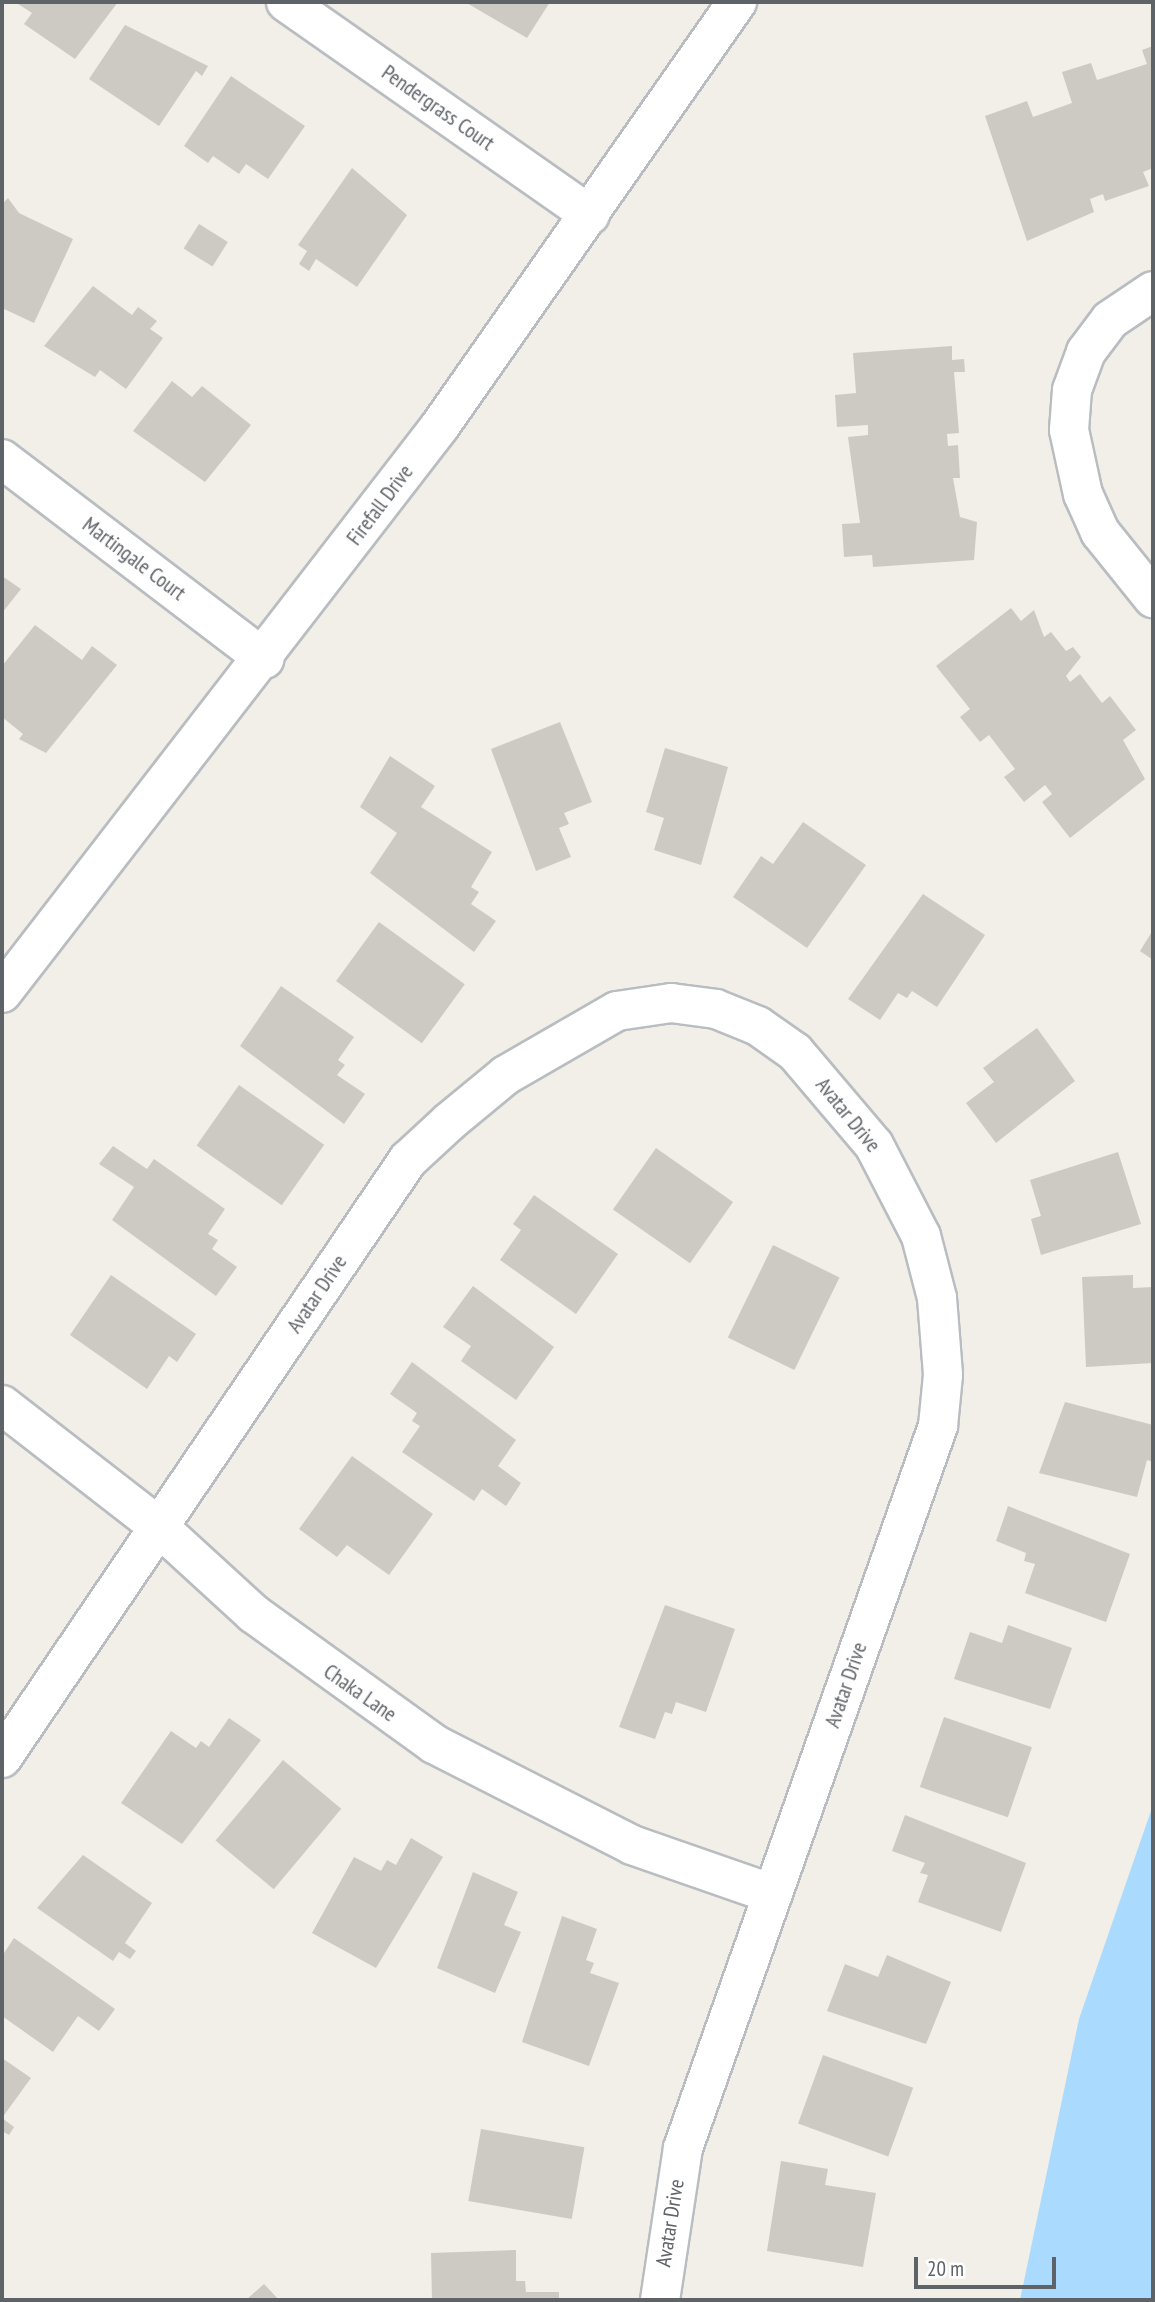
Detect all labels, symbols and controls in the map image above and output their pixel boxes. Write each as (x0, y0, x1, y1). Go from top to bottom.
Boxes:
street label: Pendergrass Court (377, 60, 499, 156)
street label: Firefall Drive (342, 460, 418, 550)
street label: Martingale Court (78, 512, 190, 606)
street label: Avatar Drive (810, 1073, 886, 1157)
street label: Avatar Drive (282, 1250, 352, 1338)
street label: Avatar Drive (820, 1639, 872, 1731)
street label: Chaka Lane (319, 1659, 401, 1727)
street label: Avatar Drive (651, 2177, 689, 2269)
scale bar (917, 2242, 1059, 2286)
text: 20 m (927, 2255, 964, 2282)

